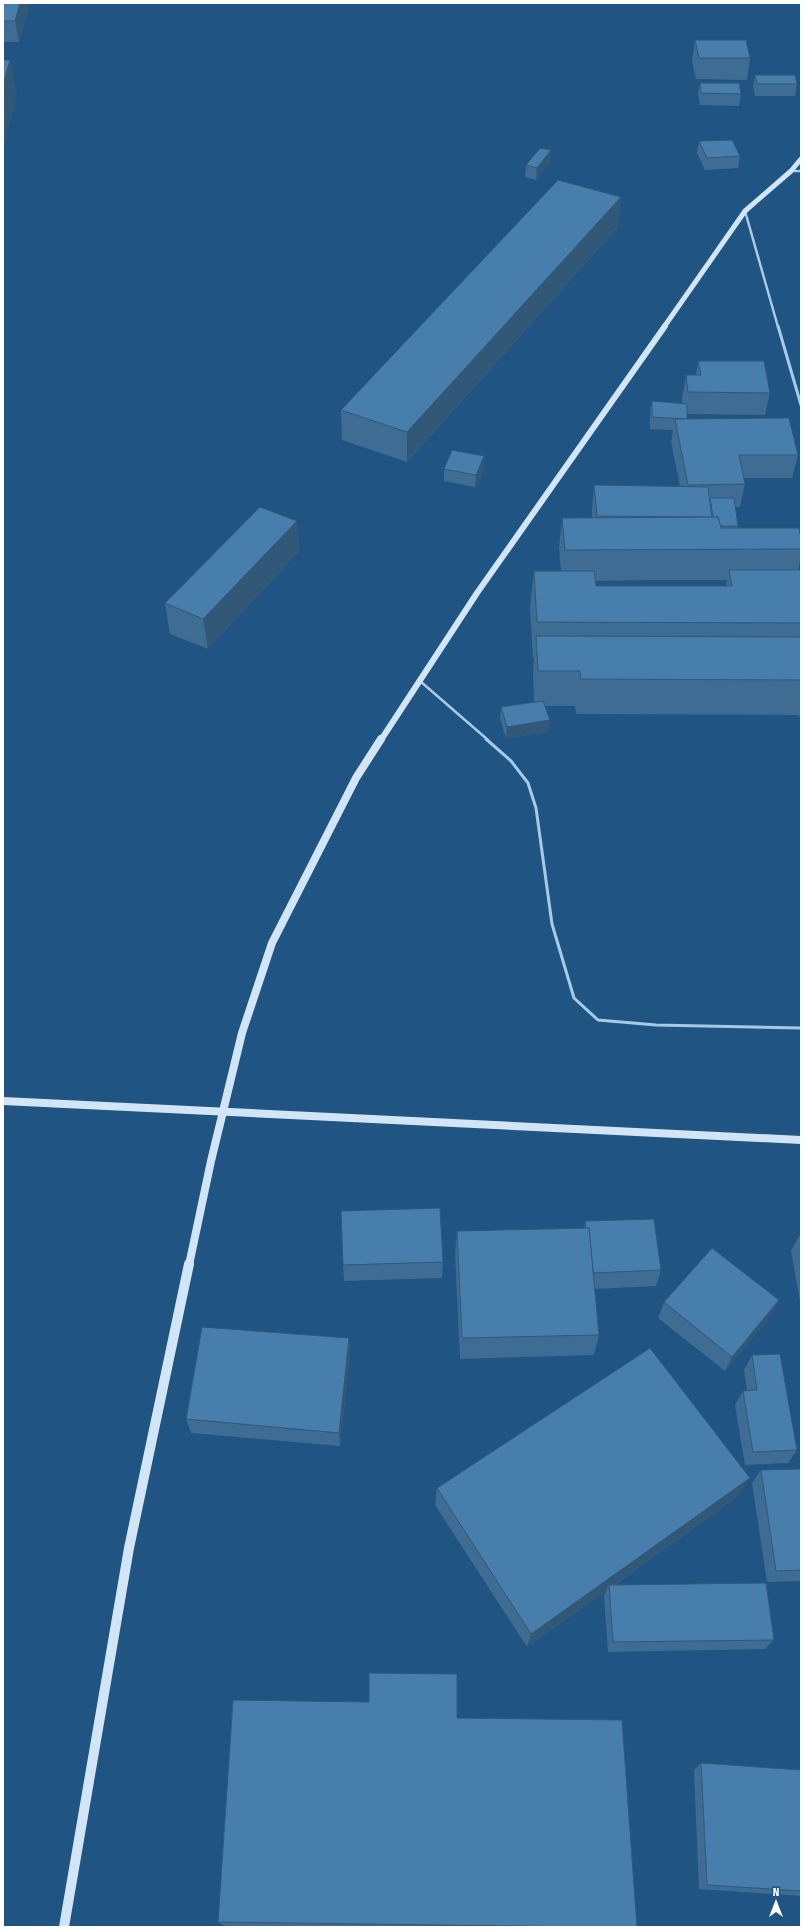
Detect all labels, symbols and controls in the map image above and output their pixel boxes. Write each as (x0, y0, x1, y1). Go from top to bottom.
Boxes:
north arrow (756, 1882, 796, 1922)
text: N (773, 1886, 779, 1899)

